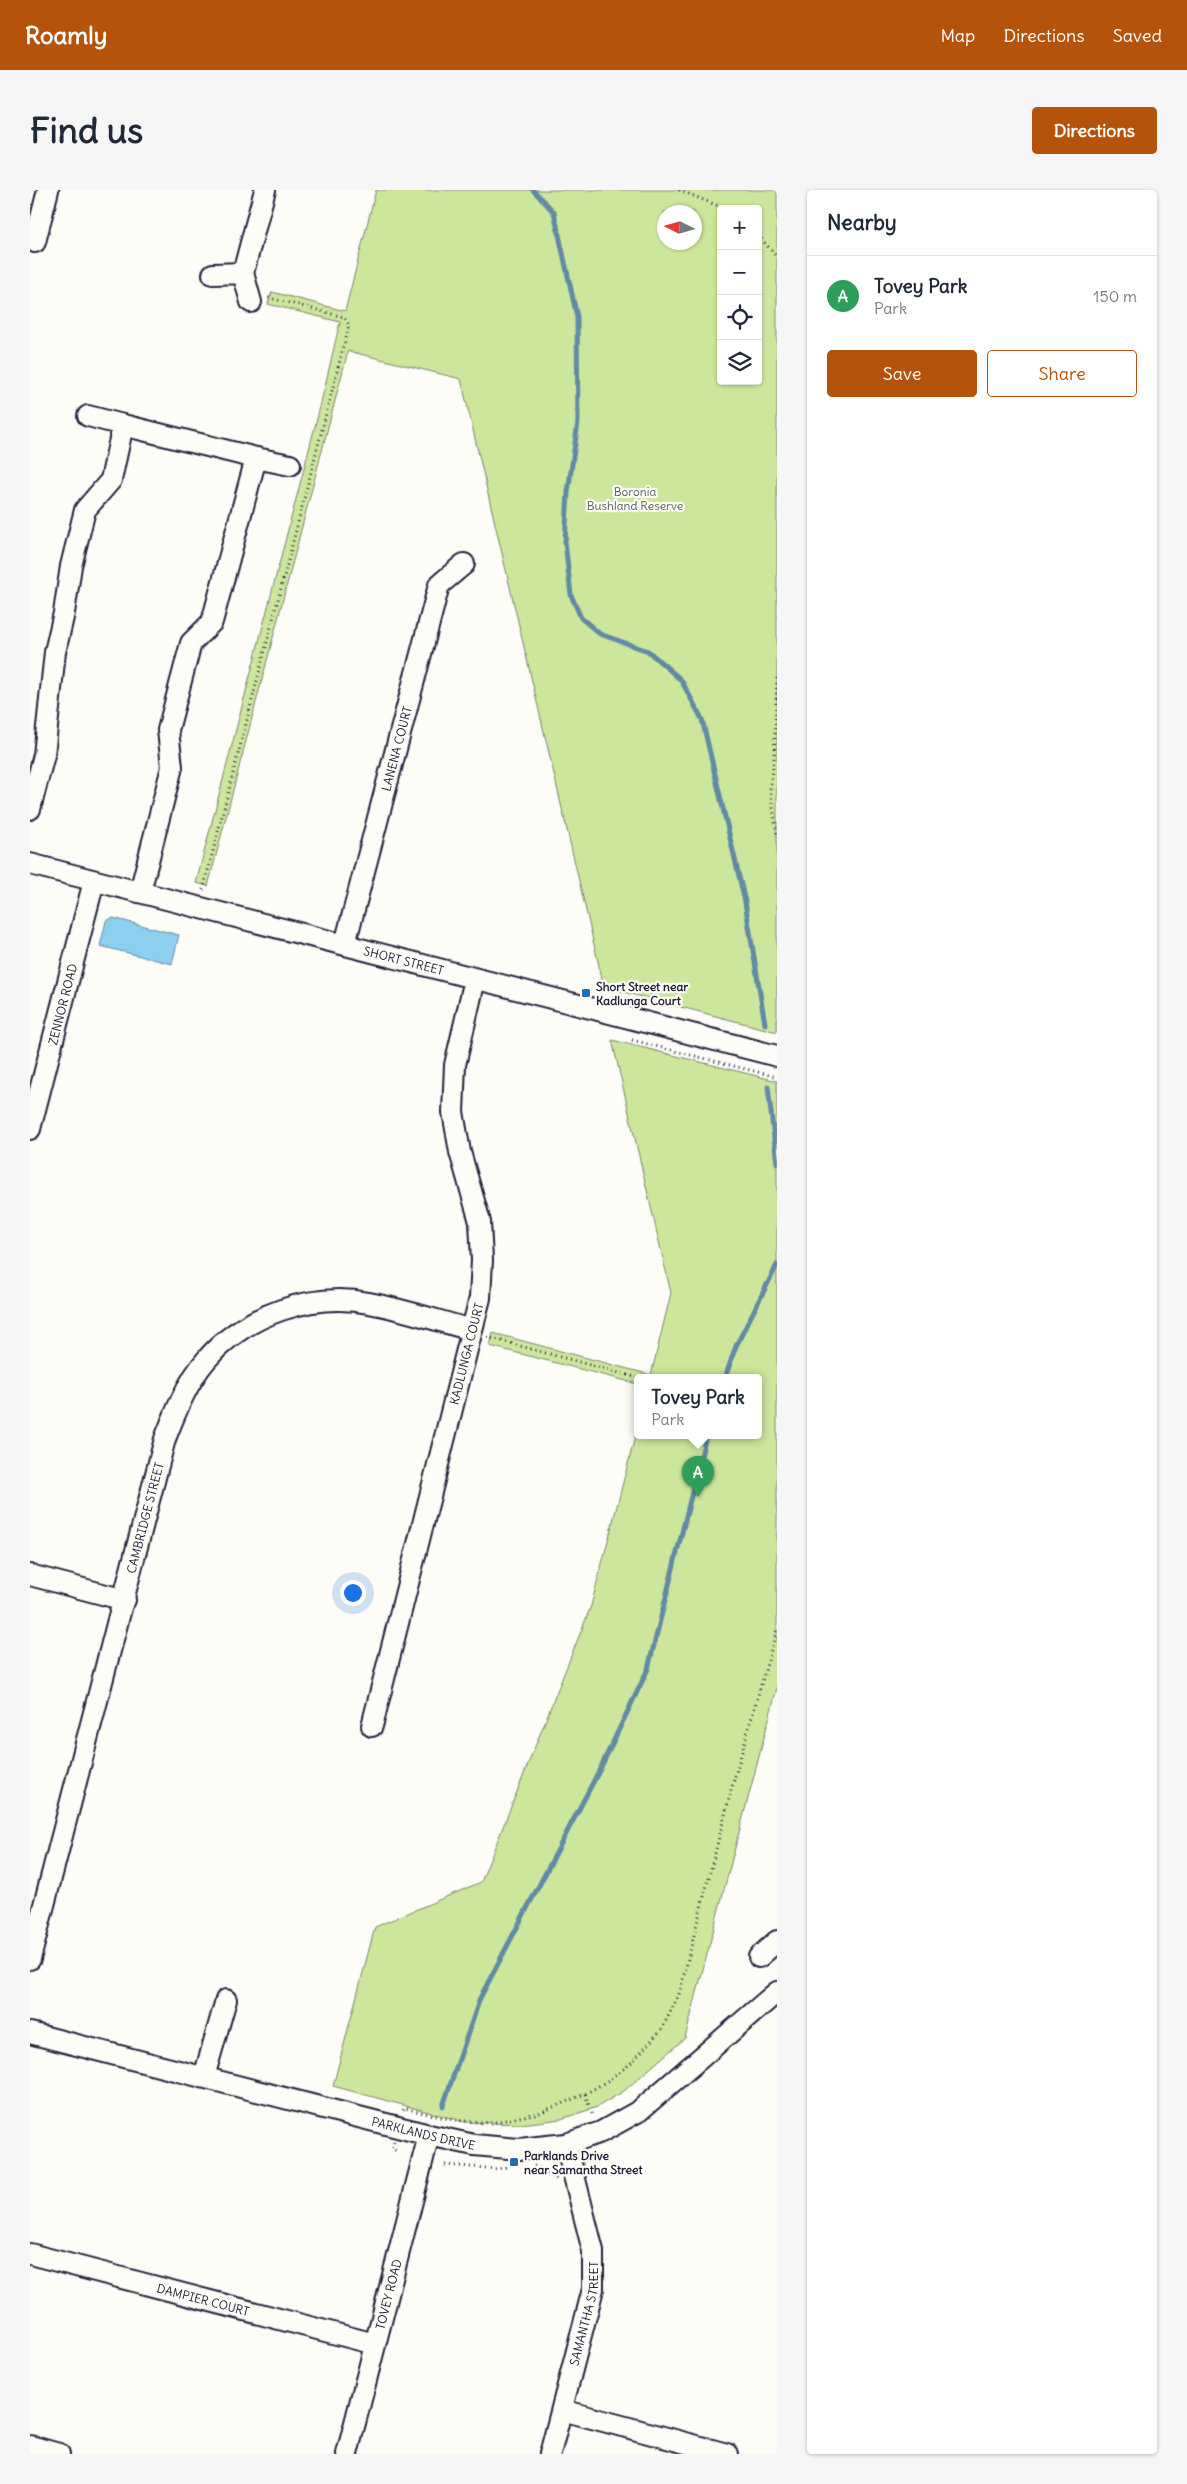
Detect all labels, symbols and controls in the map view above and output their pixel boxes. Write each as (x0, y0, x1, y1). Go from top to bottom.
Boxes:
text: Roamly (25, 20, 107, 50)
text: Map (940, 24, 975, 47)
text: Directions (1003, 24, 1085, 47)
text: Saved (1113, 24, 1162, 47)
button: Directions (1032, 107, 1157, 154)
text: Find us (30, 108, 143, 152)
north arrow (657, 205, 702, 250)
map controls (717, 205, 762, 385)
button: + (717, 205, 762, 250)
text: Nearby (827, 209, 897, 236)
button: − (717, 250, 762, 295)
text: Tovey Park (874, 274, 967, 298)
text: A (838, 286, 848, 306)
text: 150 m (1093, 286, 1137, 306)
button: locate (717, 295, 762, 340)
text: Park (874, 298, 907, 318)
button: layers (717, 340, 762, 385)
button: Save (827, 350, 977, 397)
button: Share (987, 350, 1137, 397)
park label: Boronia Bushland Reserve (587, 484, 683, 513)
street label: LANENA COURT (378, 704, 414, 793)
street label: SHORT STREET (362, 943, 445, 978)
street label: ZENNOR ROAD (45, 962, 80, 1046)
place label: Short Street near Kadlunga Court (596, 979, 688, 1009)
marker: Short Street near Kadlunga Court (580, 987, 592, 999)
street label: KADLUNGA COURT (446, 1301, 486, 1406)
popup (634, 1374, 762, 1439)
text: Tovey Park (651, 1385, 745, 1409)
text: Park (651, 1409, 684, 1429)
pin: A (682, 1456, 714, 1497)
street label: CAMBRIDGE STREET (123, 1460, 166, 1575)
your location (340, 1580, 366, 1606)
street label: PARKLANDS DRIVE (370, 2113, 477, 2153)
place label: Parklands Drive near Samantha Street (524, 2148, 643, 2177)
marker: Parklands Drive near Samantha Street (508, 2156, 520, 2168)
street label: TOVEY ROAD (372, 2257, 404, 2331)
street label: SAMANTHA STREET (566, 2261, 601, 2367)
street label: DAMPIER COURT (155, 2280, 251, 2318)

